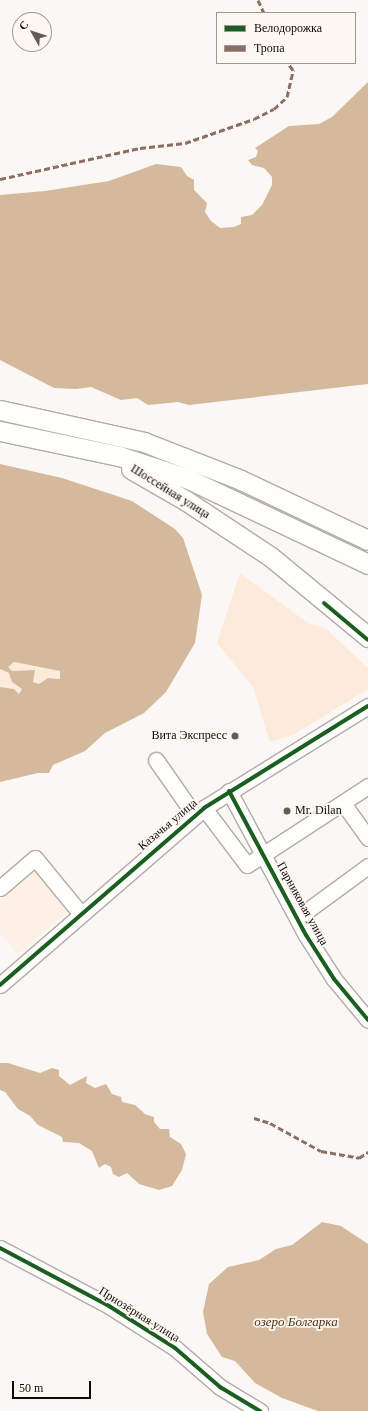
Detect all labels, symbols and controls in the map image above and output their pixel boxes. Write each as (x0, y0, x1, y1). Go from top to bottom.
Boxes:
north arrow (12, 12, 52, 52)
legend (216, 12, 356, 64)
text: С (16, 18, 31, 32)
text: Велодорожка (254, 21, 322, 35)
text: Тропа (254, 41, 285, 55)
street label: Шоссейная улица (128, 462, 212, 522)
place label: Вита Экспресс (151, 729, 227, 743)
marker: Вита Экспресс (230, 731, 240, 741)
street label: Казачья улица (136, 796, 200, 854)
place label: Mr. Dilan (295, 804, 342, 818)
marker: Mr. Dilan (282, 806, 292, 816)
street label: Парниковая улица (273, 860, 331, 948)
street label: Приозёрная улица (96, 1284, 182, 1346)
water label: озеро Болгарка (254, 1314, 338, 1330)
scale bar (14, 1373, 93, 1399)
text: 50 m (19, 1381, 43, 1395)

